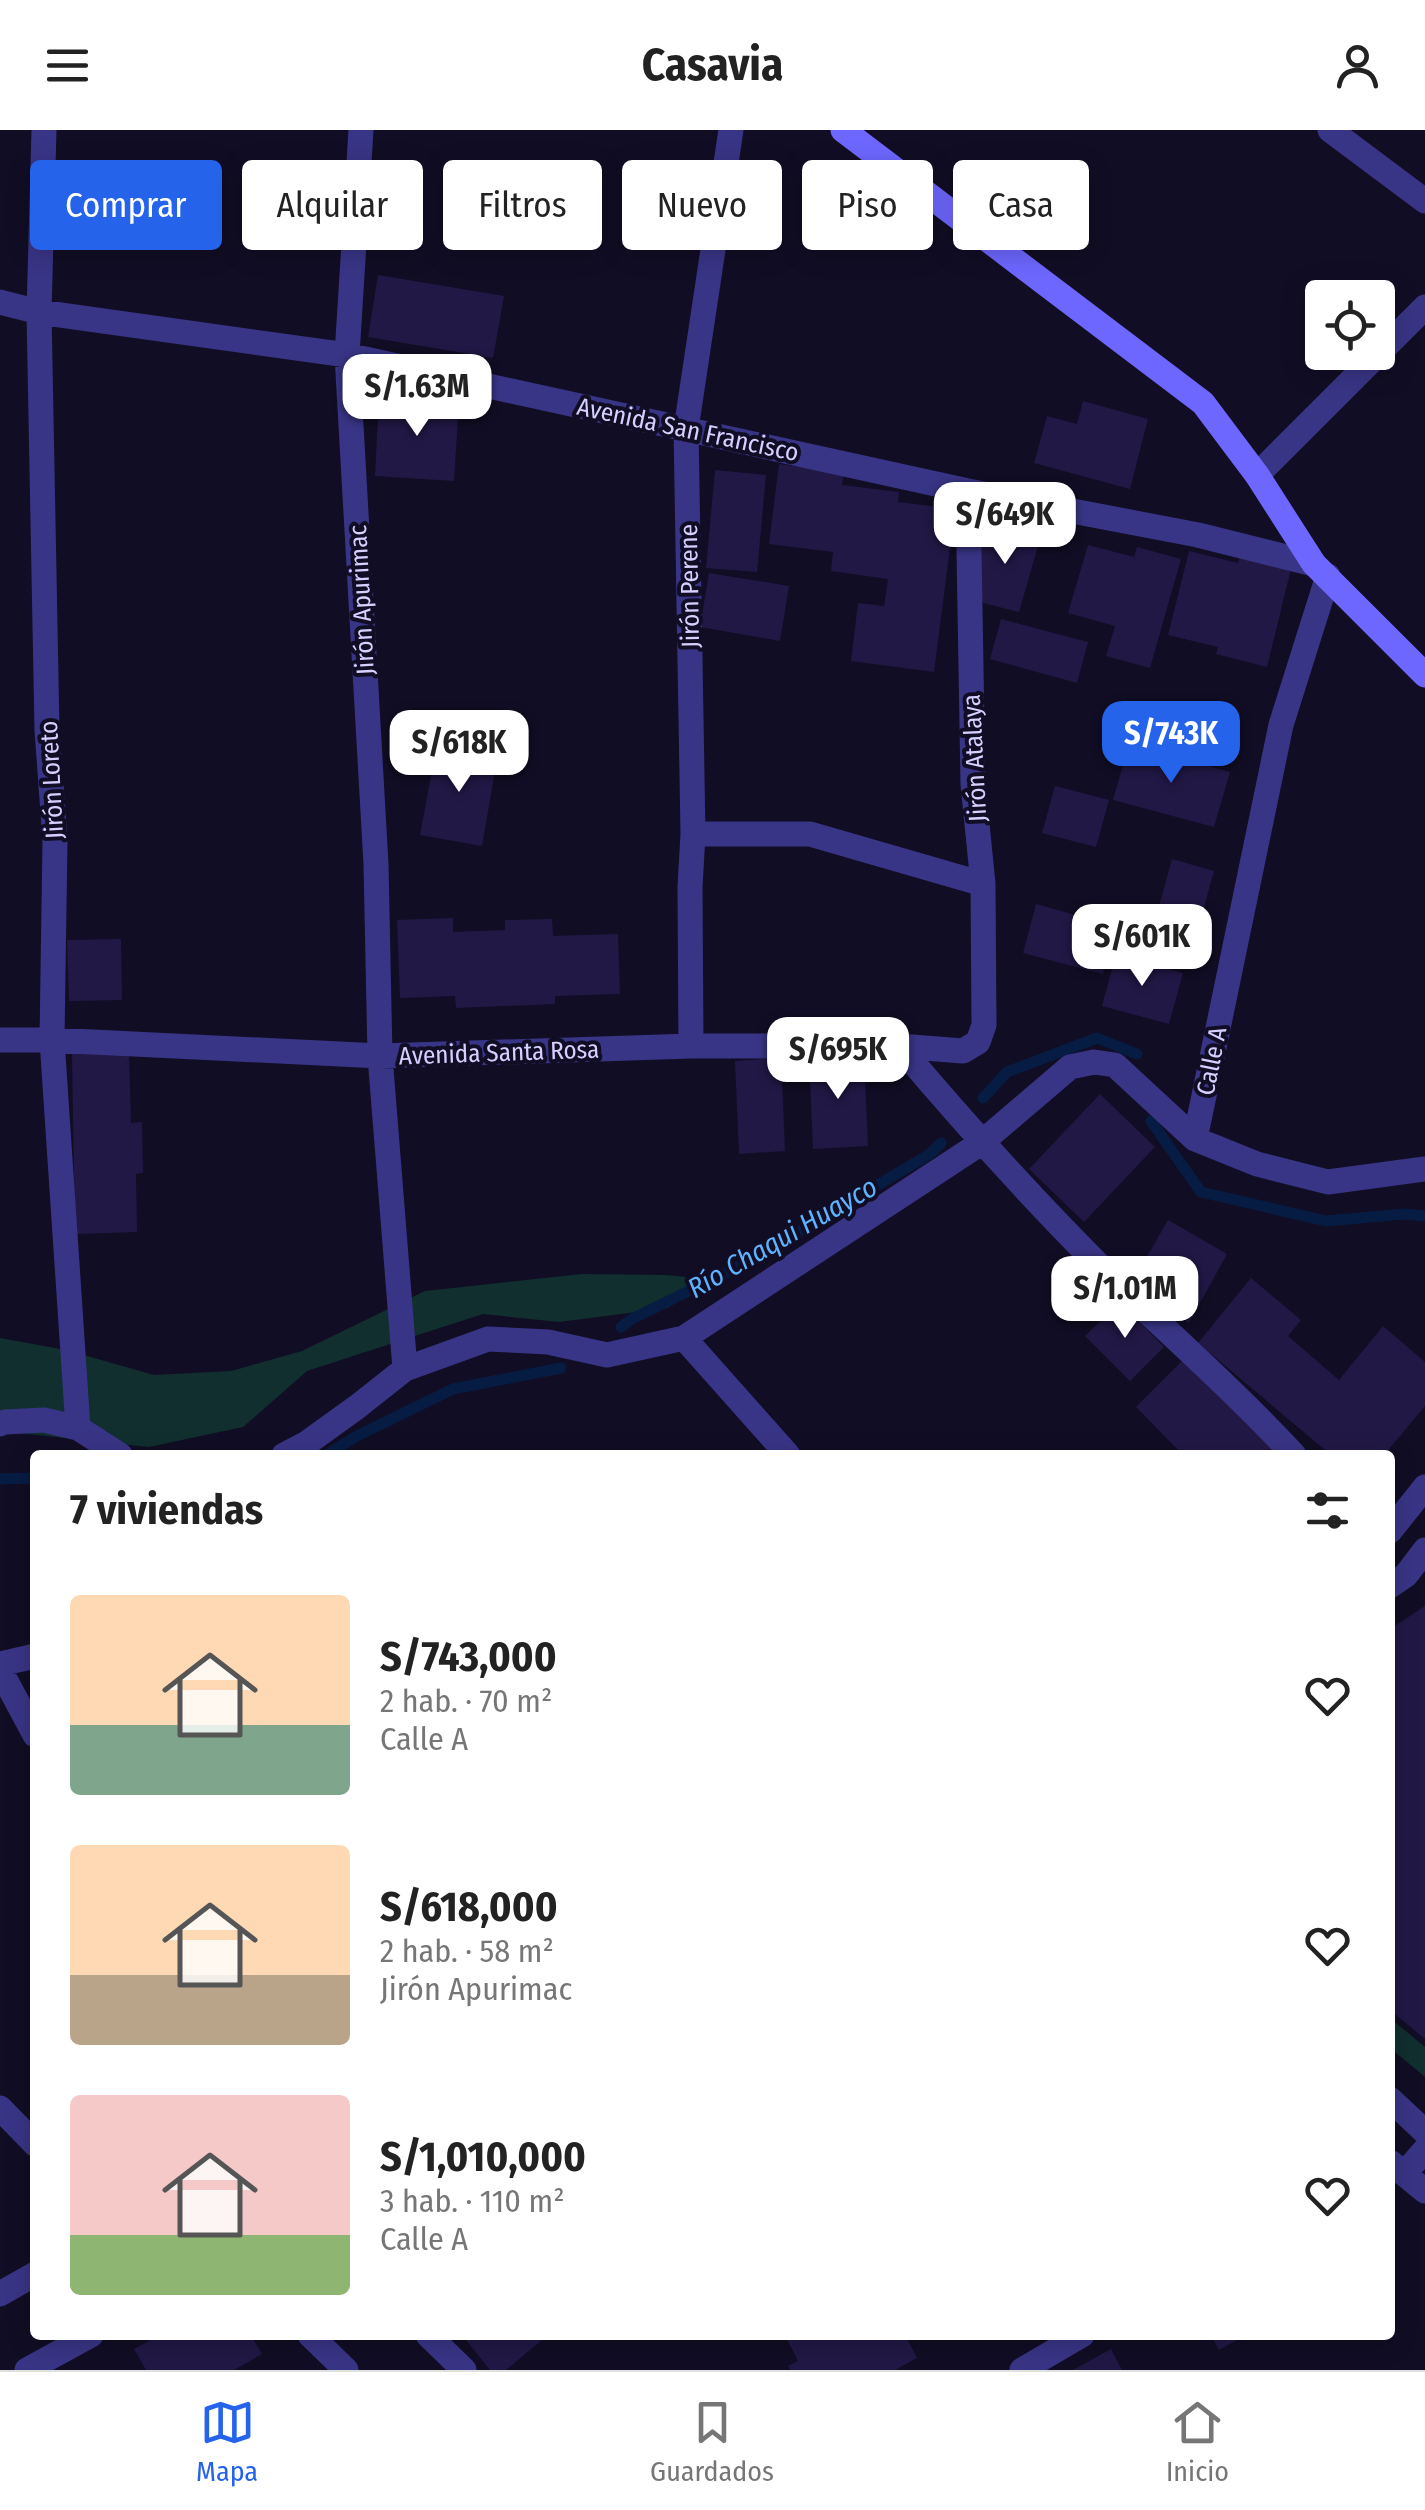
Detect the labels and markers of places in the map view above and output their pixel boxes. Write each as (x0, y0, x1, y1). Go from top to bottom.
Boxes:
pin: S/1.63M (325, 354, 509, 439)
pin: S/649K (924, 482, 1086, 567)
pin: S/743K (1090, 701, 1252, 786)
pin: S/618K (378, 710, 540, 795)
pin: S/601K (1061, 904, 1223, 989)
pin: S/695K (757, 1017, 919, 1102)
pin: S/1.01M (1033, 1256, 1217, 1341)

